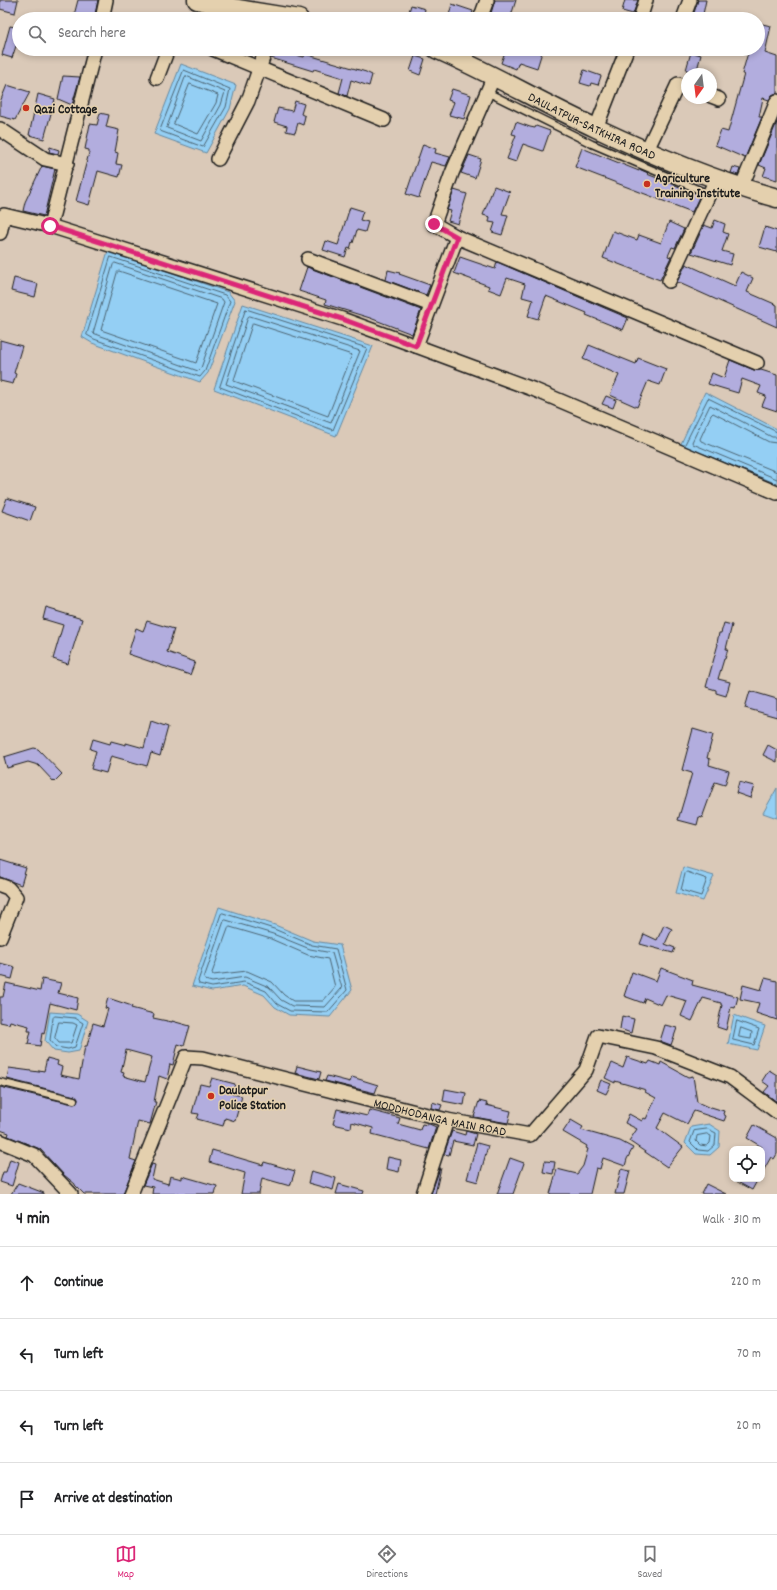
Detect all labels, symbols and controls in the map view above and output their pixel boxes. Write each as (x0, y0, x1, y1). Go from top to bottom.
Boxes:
search box (12, 12, 765, 56)
icon: search (26, 23, 48, 45)
text: Search here (58, 23, 126, 45)
north arrow (681, 68, 717, 104)
street label: DAULATPUR-SATKHIRA ROAD (524, 89, 659, 166)
place label: Qazi Cottage (34, 101, 98, 120)
marker: Qazi Cottage (21, 103, 31, 113)
place label: Agriculture Training Institute (655, 170, 740, 204)
marker: Agriculture Training Institute (642, 179, 652, 189)
route end (425, 215, 443, 233)
route start (41, 217, 59, 235)
place label: Daulatpur Police Station (219, 1082, 286, 1116)
marker: Daulatpur Police Station (206, 1091, 216, 1101)
street label: MODDHODANGA MAIN ROAD (371, 1095, 508, 1143)
map controls (729, 1146, 765, 1182)
button: locate (729, 1146, 765, 1182)
text: 4 min (16, 1208, 50, 1232)
text: Walk · 310 m (702, 1211, 761, 1230)
icon: ahead (16, 1272, 38, 1294)
text: Continue (54, 1272, 103, 1294)
text: 220 m (731, 1273, 761, 1292)
icon: left (16, 1344, 38, 1366)
text: Turn left (54, 1344, 103, 1366)
text: 70 m (737, 1345, 761, 1364)
icon: left (16, 1416, 38, 1438)
text: Turn left (54, 1416, 103, 1438)
text: 20 m (736, 1417, 761, 1436)
icon: arrive (16, 1488, 38, 1510)
text: Arrive at destination (54, 1488, 172, 1510)
tab: Map (115, 1543, 137, 1583)
tab: Directions (366, 1543, 408, 1583)
tab: Saved (638, 1543, 662, 1583)

